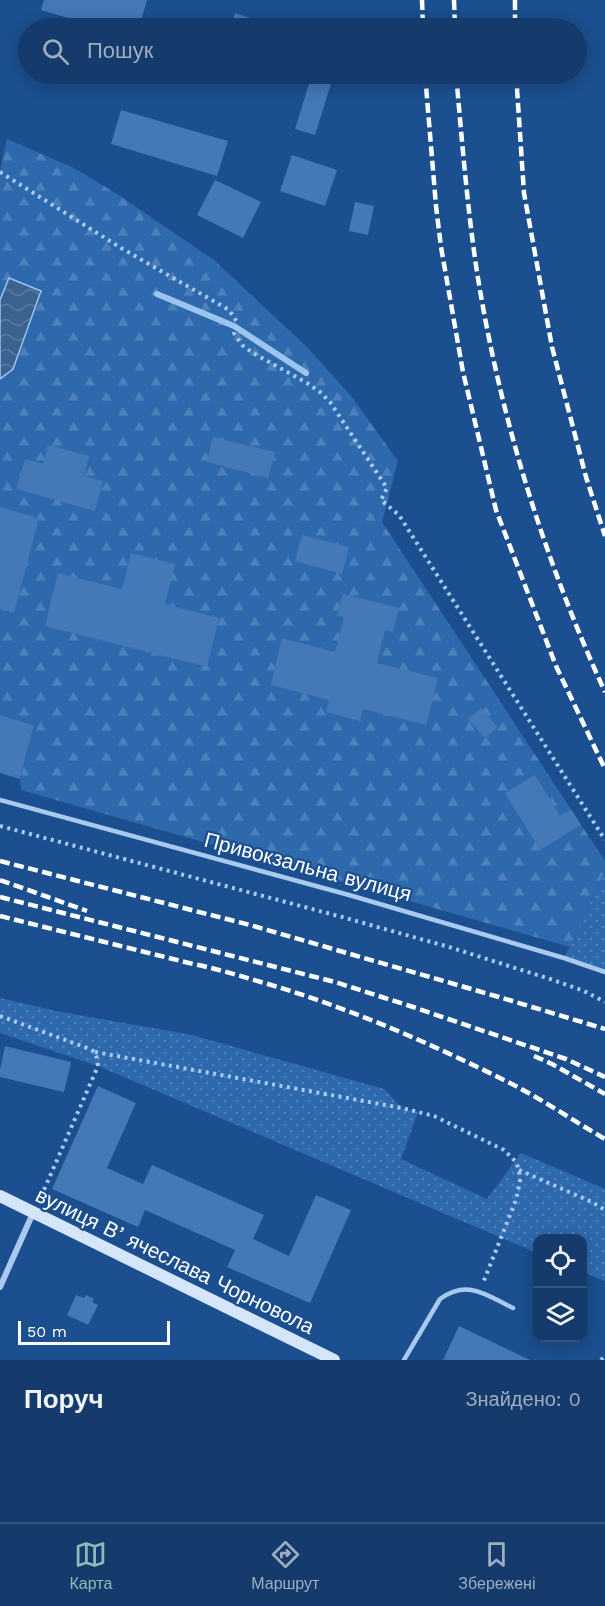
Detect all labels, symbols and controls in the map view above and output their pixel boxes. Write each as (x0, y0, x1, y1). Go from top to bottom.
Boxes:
search box (18, 18, 587, 84)
icon: search (39, 35, 72, 68)
text: Пошук (87, 38, 153, 63)
street label: Привокзальна вулиця (202, 827, 415, 906)
street label: вулиця Вʼячеслава Чорновола (32, 1182, 319, 1339)
map controls (533, 1234, 587, 1342)
button: locate (533, 1234, 587, 1288)
button: layers (533, 1288, 587, 1342)
scale bar (18, 1318, 170, 1346)
text: 50 m (27, 1322, 67, 1341)
text: Поруч (24, 1384, 104, 1414)
text: Знайдено: 0 (465, 1387, 581, 1411)
tab: Карта (69, 1538, 112, 1593)
tab: Маршрут (251, 1538, 319, 1593)
tab: Збережені (458, 1538, 536, 1593)

